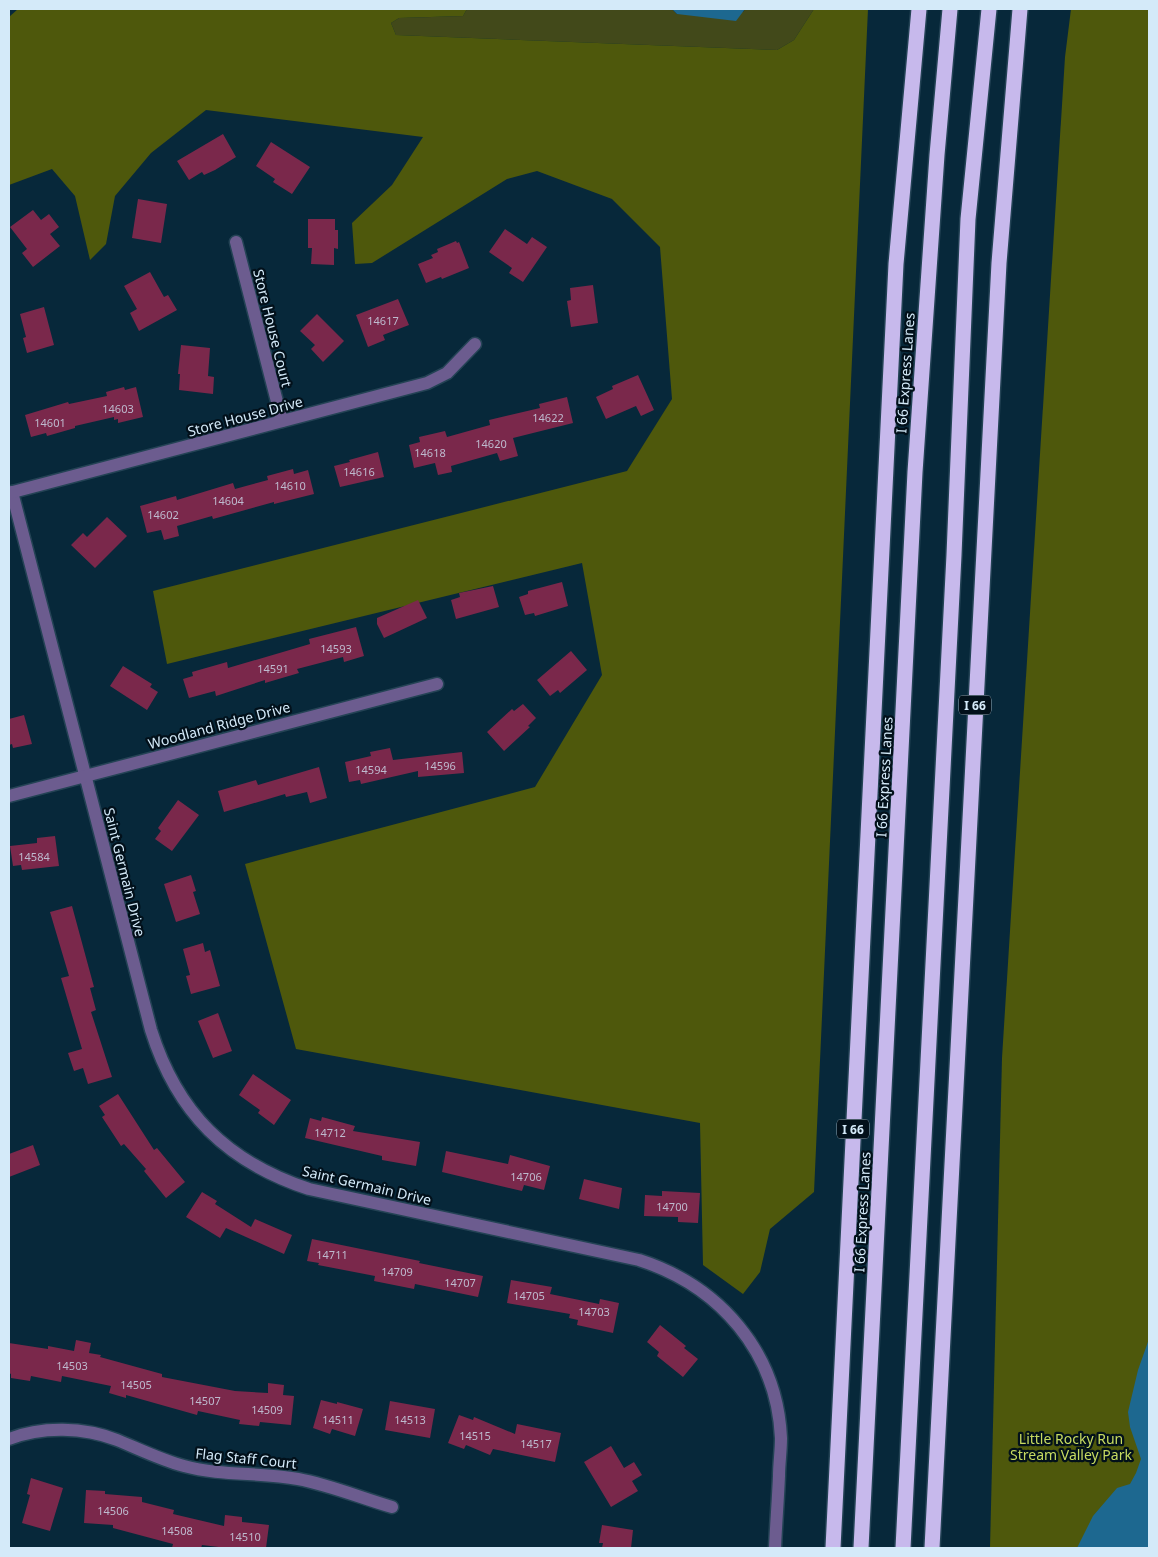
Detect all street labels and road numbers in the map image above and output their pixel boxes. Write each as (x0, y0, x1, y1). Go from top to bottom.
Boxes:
street label: Store House Court (249, 267, 297, 389)
street label: I 66 Express Lanes (891, 312, 919, 434)
street label: Store House Drive (185, 391, 305, 441)
road number: I 66 (959, 696, 991, 714)
street label: Woodland Ridge Drive (146, 697, 292, 753)
street label: I 66 Express Lanes (871, 716, 897, 838)
street label: Saint Germain Drive (100, 806, 150, 938)
road number: I 66 (837, 1120, 869, 1138)
street label: I 66 Express Lanes (849, 1151, 875, 1273)
street label: Saint Germain Drive (301, 1161, 433, 1209)
street label: Flag Staff Court (194, 1443, 298, 1473)

